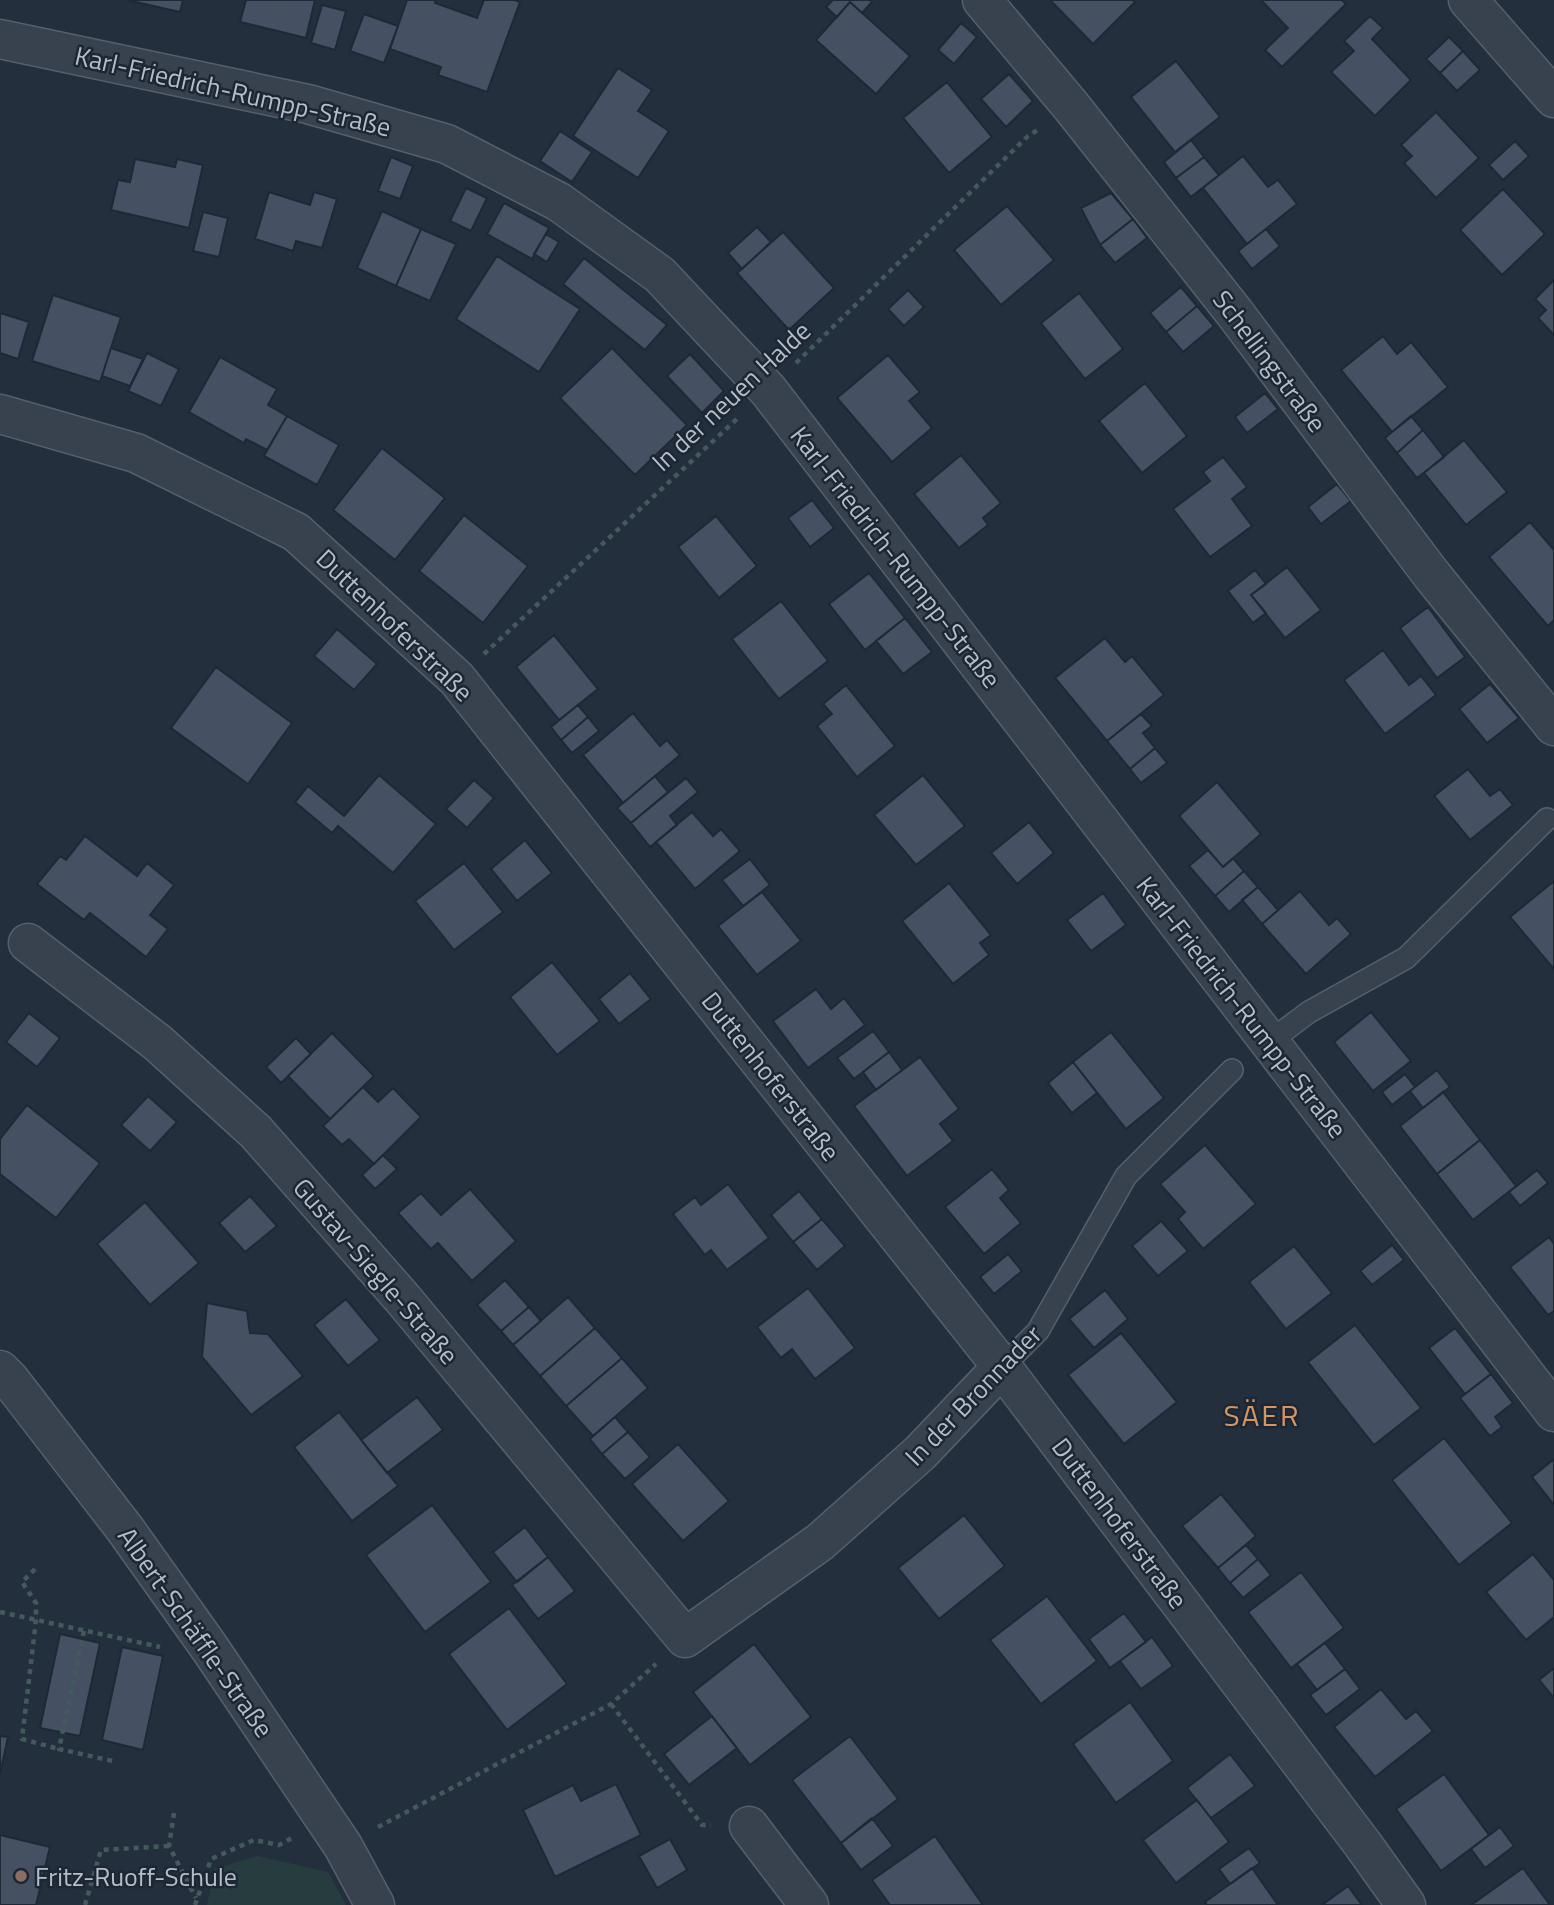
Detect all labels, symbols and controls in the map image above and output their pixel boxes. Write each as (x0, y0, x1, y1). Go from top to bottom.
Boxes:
street label: Karl-Friedrich-Rumpp-Straße (71, 36, 395, 146)
street label: Schellingstraße (1204, 282, 1336, 440)
street label: In der neuen Halde (643, 312, 819, 480)
street label: Karl-Friedrich-Rumpp-Straße (781, 418, 1011, 696)
street label: Duttenhoferstraße (308, 540, 482, 710)
street label: Karl-Friedrich-Rumpp-Straße (1127, 868, 1357, 1146)
street label: Duttenhoferstraße (692, 983, 850, 1169)
street label: Gustav-Siegle-Straße (284, 1169, 468, 1373)
street label: In der Bronnader (895, 1316, 1051, 1474)
district label: SÄER (1224, 1392, 1300, 1438)
street label: Duttenhoferstraße (1043, 1429, 1197, 1617)
street label: Albert-Schäffle-Straße (109, 1519, 283, 1745)
place label: Fritz-Ruoff-Schule (35, 1857, 237, 1896)
marker: Fritz-Ruoff-Schule (13, 1868, 29, 1884)

